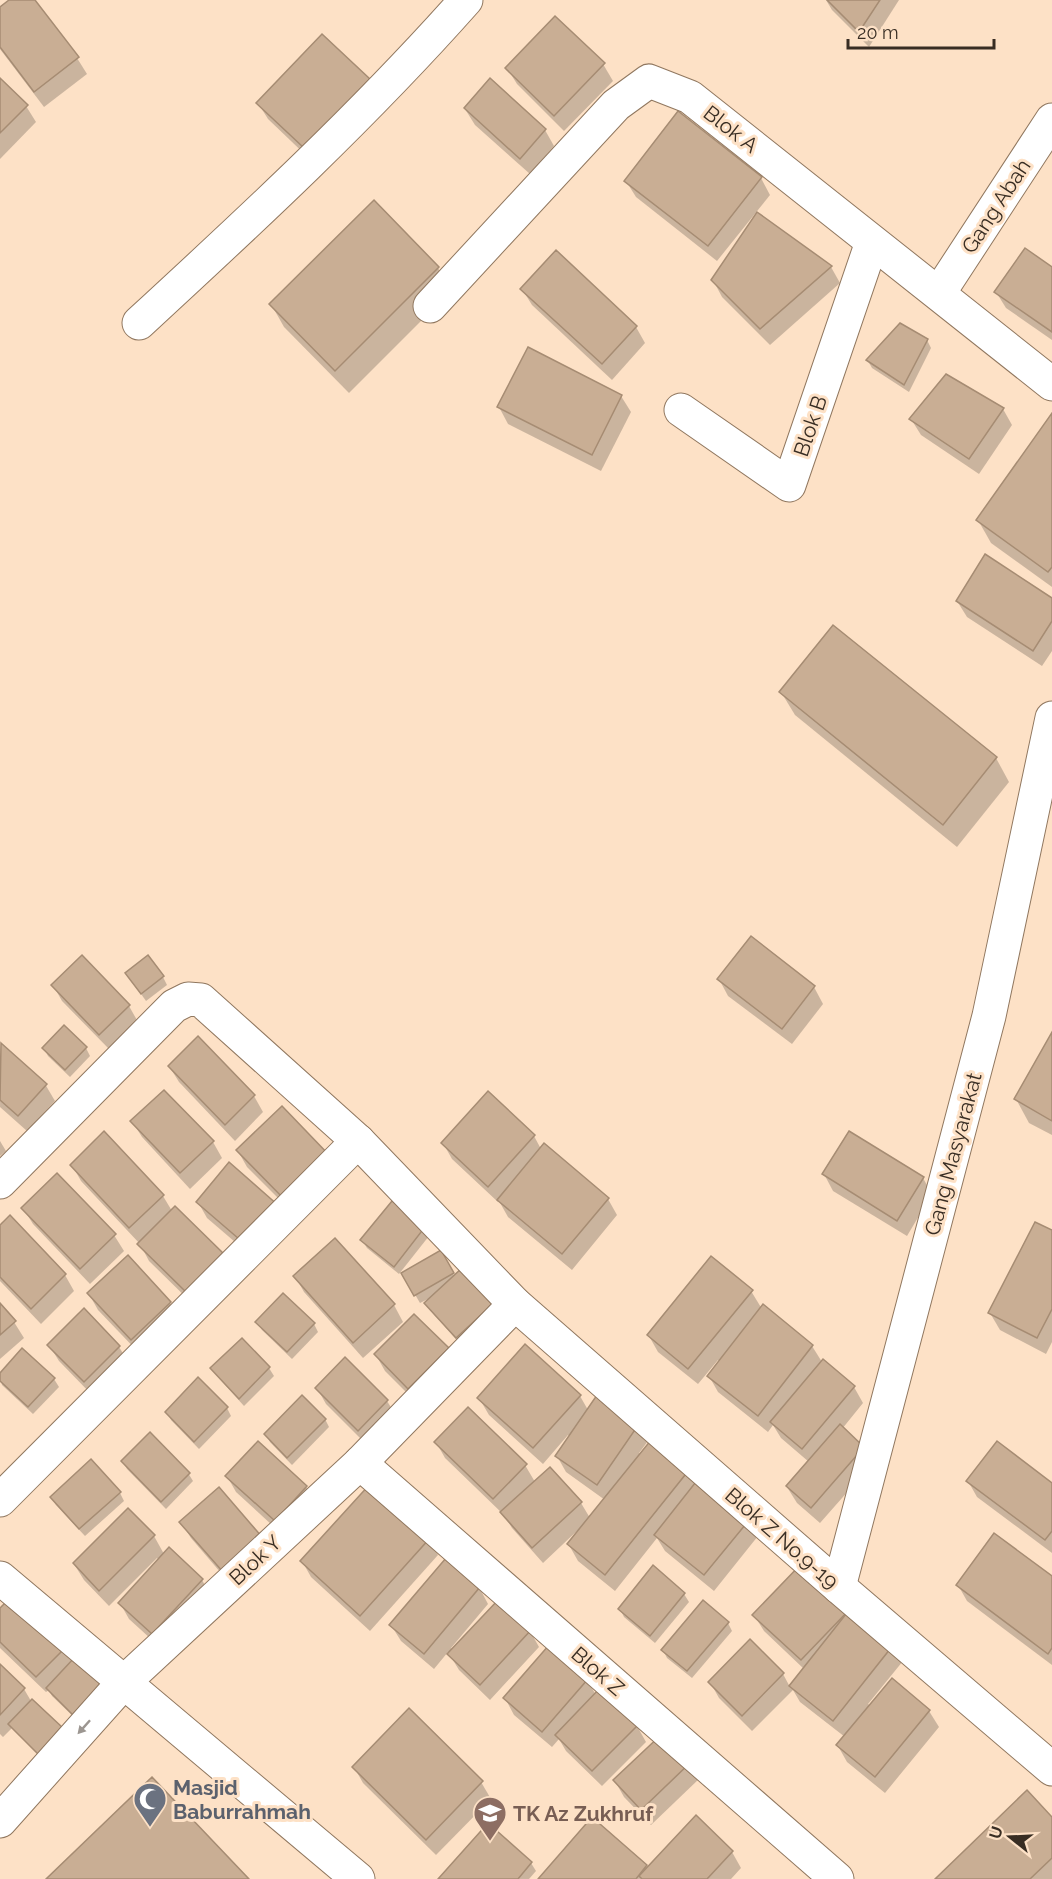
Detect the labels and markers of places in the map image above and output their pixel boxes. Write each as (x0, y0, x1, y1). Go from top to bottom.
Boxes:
place label: Masjid Baburrahmah (173, 1775, 311, 1824)
mosque icon: Masjid Baburrahmah (132, 1781, 168, 1828)
school or university icon: TK Az Zukhruf (472, 1795, 508, 1842)
place label: TK Az Zukhruf (513, 1801, 654, 1826)

